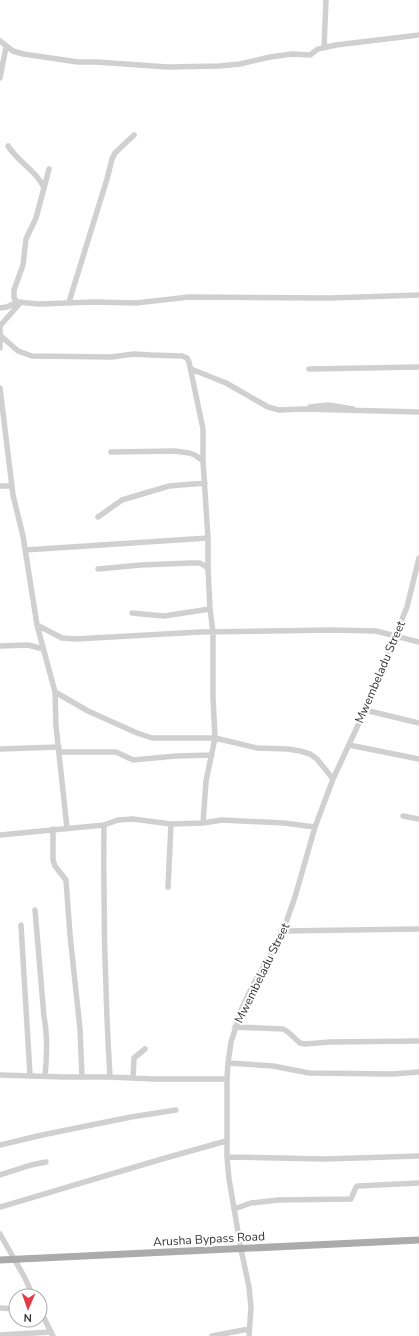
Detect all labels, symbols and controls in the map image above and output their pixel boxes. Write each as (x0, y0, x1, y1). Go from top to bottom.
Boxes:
street label: Mwembeladu Street (351, 618, 409, 726)
street label: Mwembeladu Street (231, 919, 294, 1026)
street label: Arusha Bypass Road (153, 1228, 265, 1250)
north arrow (8, 1288, 48, 1328)
text: N (23, 1310, 32, 1325)

